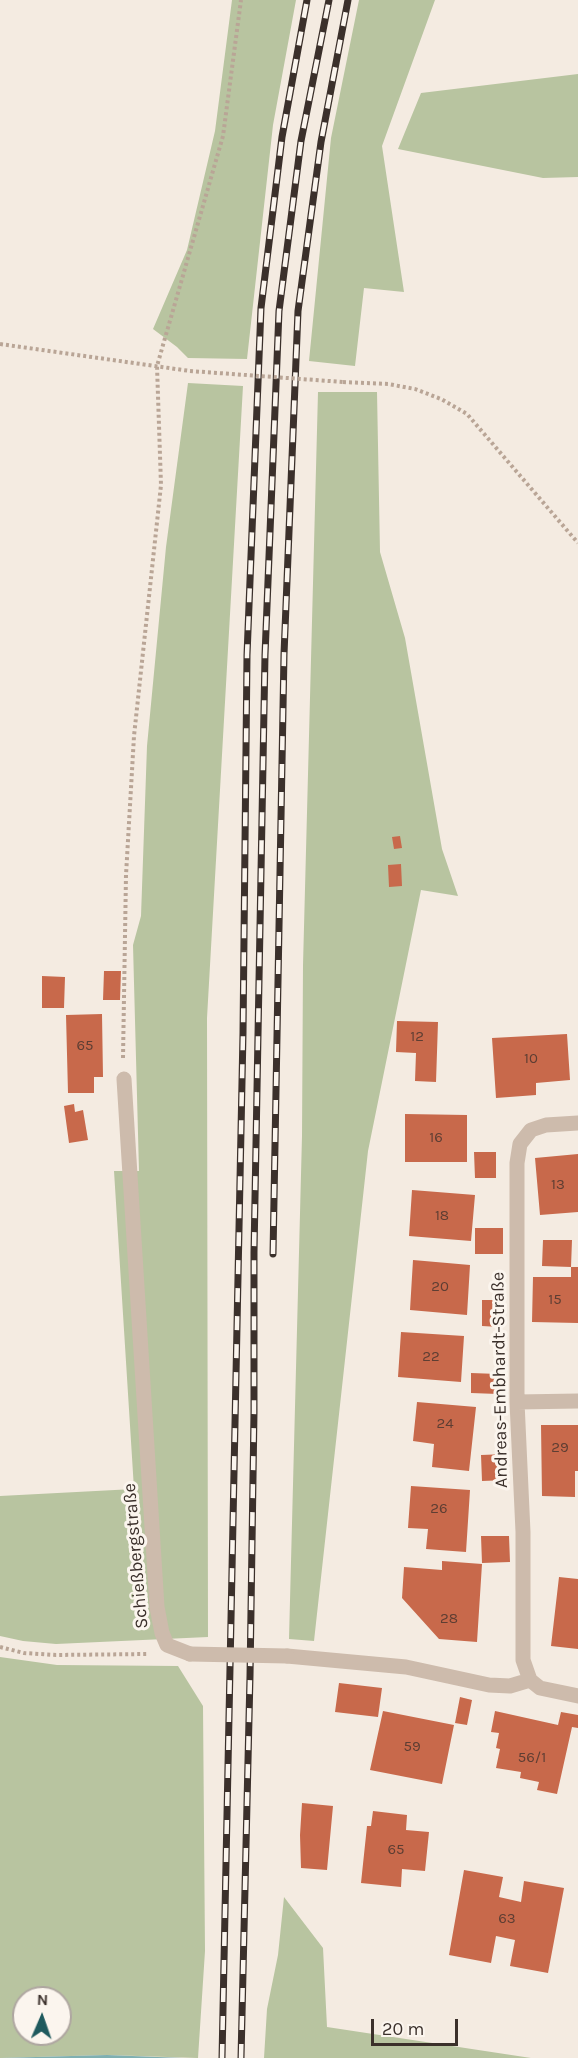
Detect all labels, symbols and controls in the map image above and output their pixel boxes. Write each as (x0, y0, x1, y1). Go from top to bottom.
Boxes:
house number: 12 (410, 1028, 424, 1046)
house number: 65 (76, 1037, 94, 1055)
house number: 10 (524, 1050, 538, 1068)
house number: 16 (429, 1129, 443, 1147)
house number: 13 (551, 1176, 565, 1194)
house number: 18 (435, 1207, 449, 1225)
street label: Andreas-Embhardt-Straße (487, 1272, 513, 1488)
house number: 20 (431, 1278, 449, 1296)
house number: 15 (548, 1291, 562, 1309)
house number: 22 (422, 1348, 440, 1366)
house number: 24 (436, 1415, 454, 1433)
house number: 29 (551, 1439, 569, 1457)
street label: Schießbergstraße (119, 1482, 153, 1630)
house number: 26 (430, 1500, 448, 1518)
house number: 28 (440, 1610, 458, 1628)
house number: 59 (403, 1738, 421, 1756)
house number: 56/1 (518, 1749, 546, 1767)
house number: 65 (387, 1841, 405, 1859)
house number: 63 (498, 1910, 516, 1928)
north arrow (12, 1986, 72, 2046)
text: N (36, 1990, 49, 2009)
scale bar (374, 2007, 461, 2045)
text: 20 m (382, 2018, 424, 2040)

